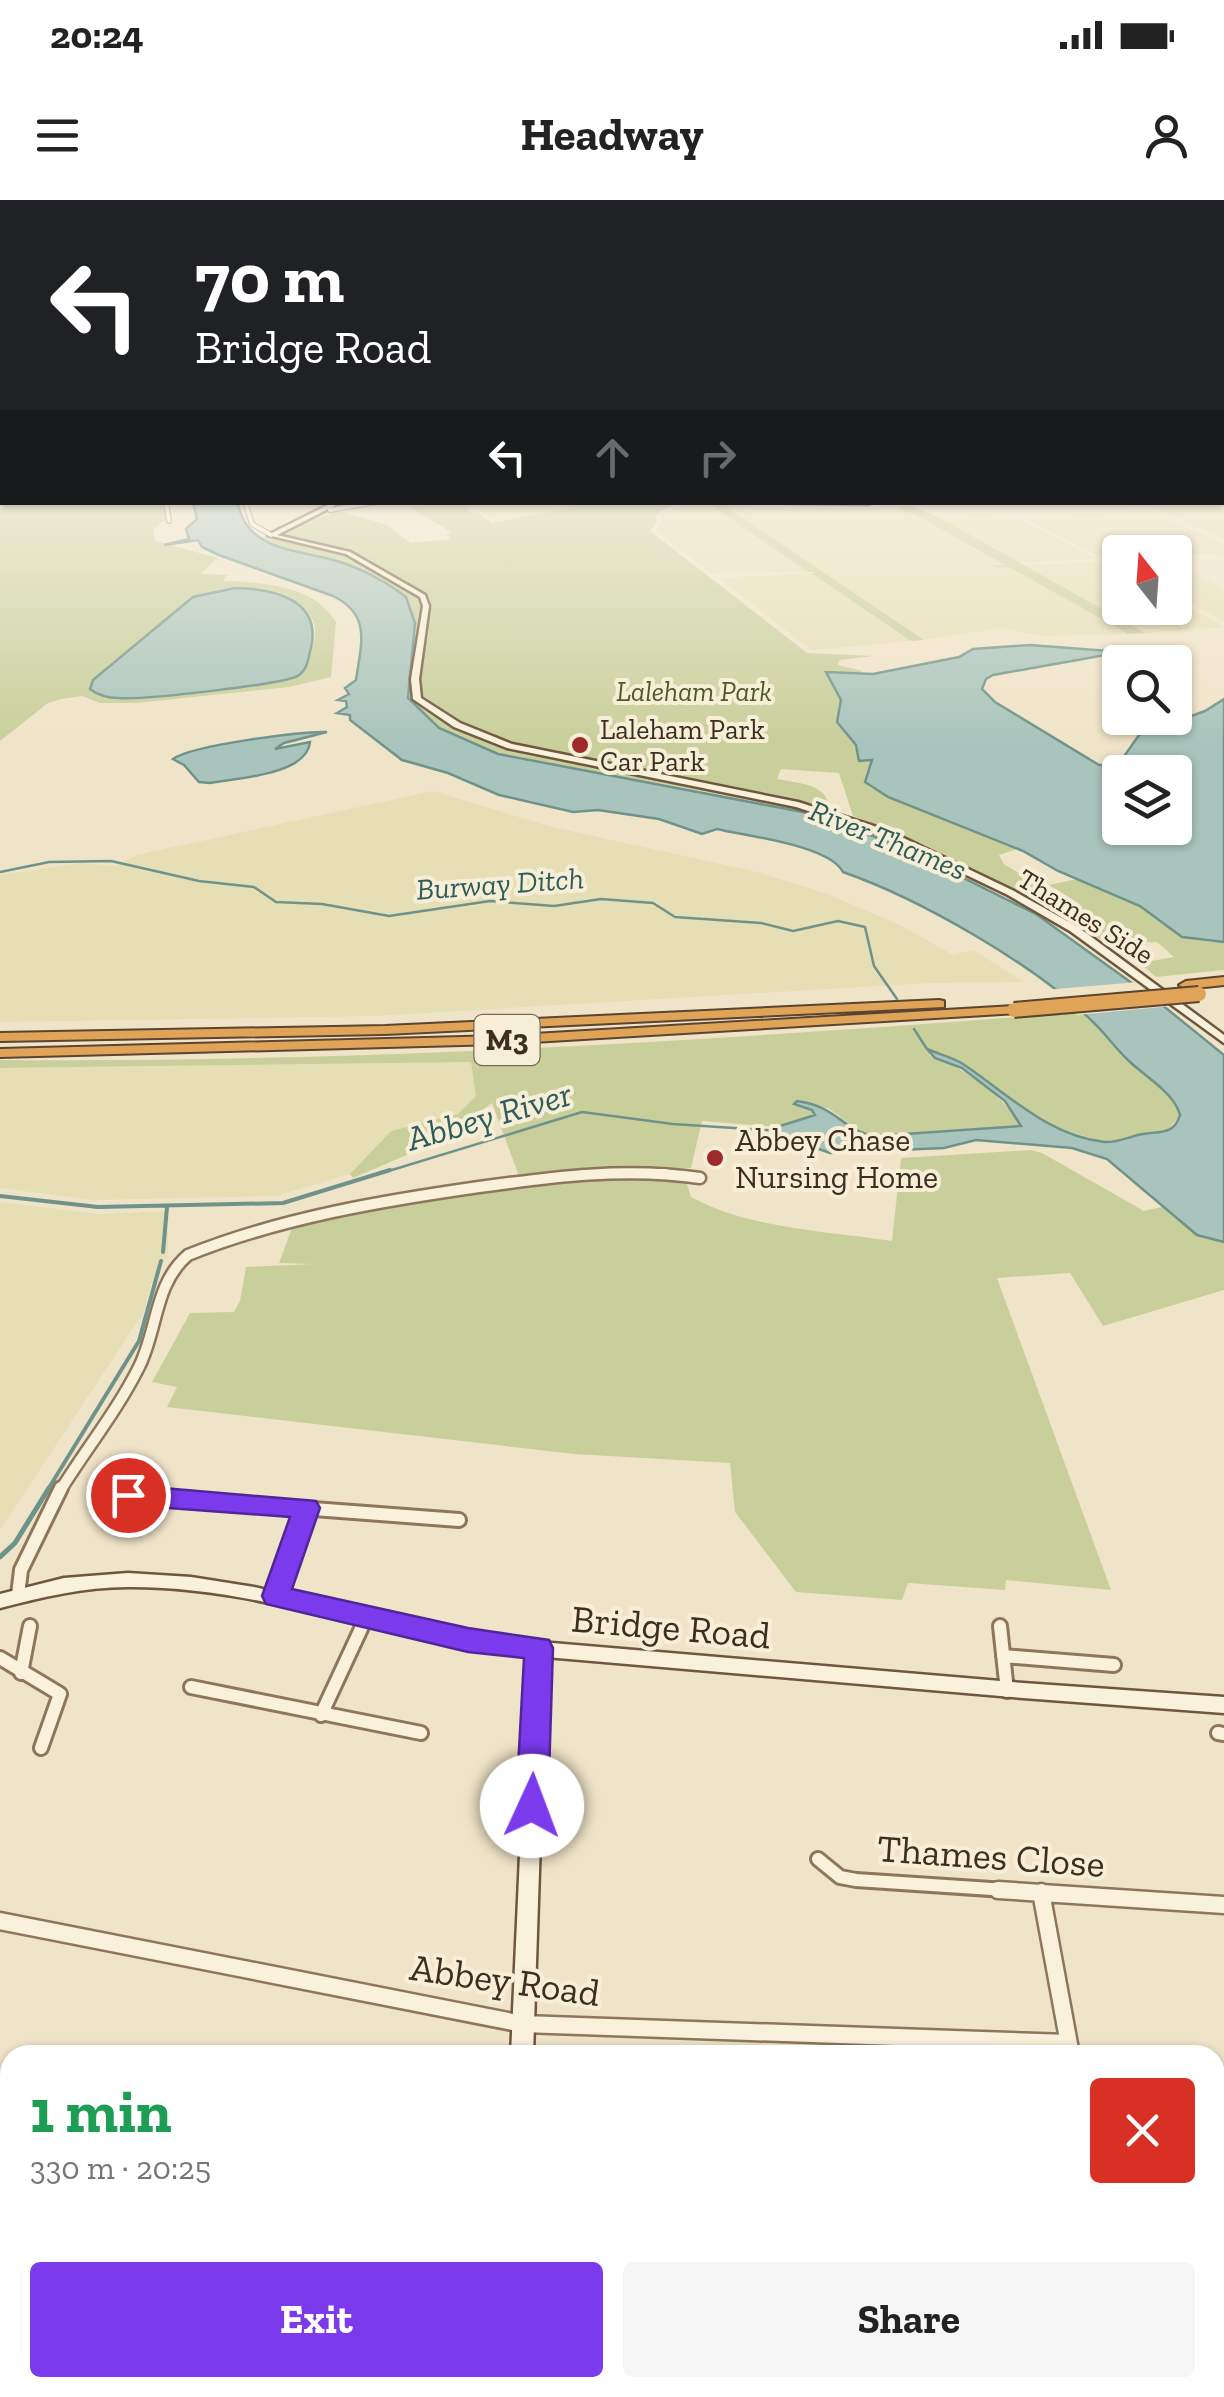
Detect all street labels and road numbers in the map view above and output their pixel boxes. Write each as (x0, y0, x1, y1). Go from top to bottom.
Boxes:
street label: Thames Side (1012, 862, 1160, 971)
road number: M3 (474, 1015, 540, 1065)
street label: Bridge Road (570, 1595, 772, 1659)
street label: Thames Close (876, 1825, 1106, 1887)
street label: Abbey Road (407, 1944, 603, 2016)

